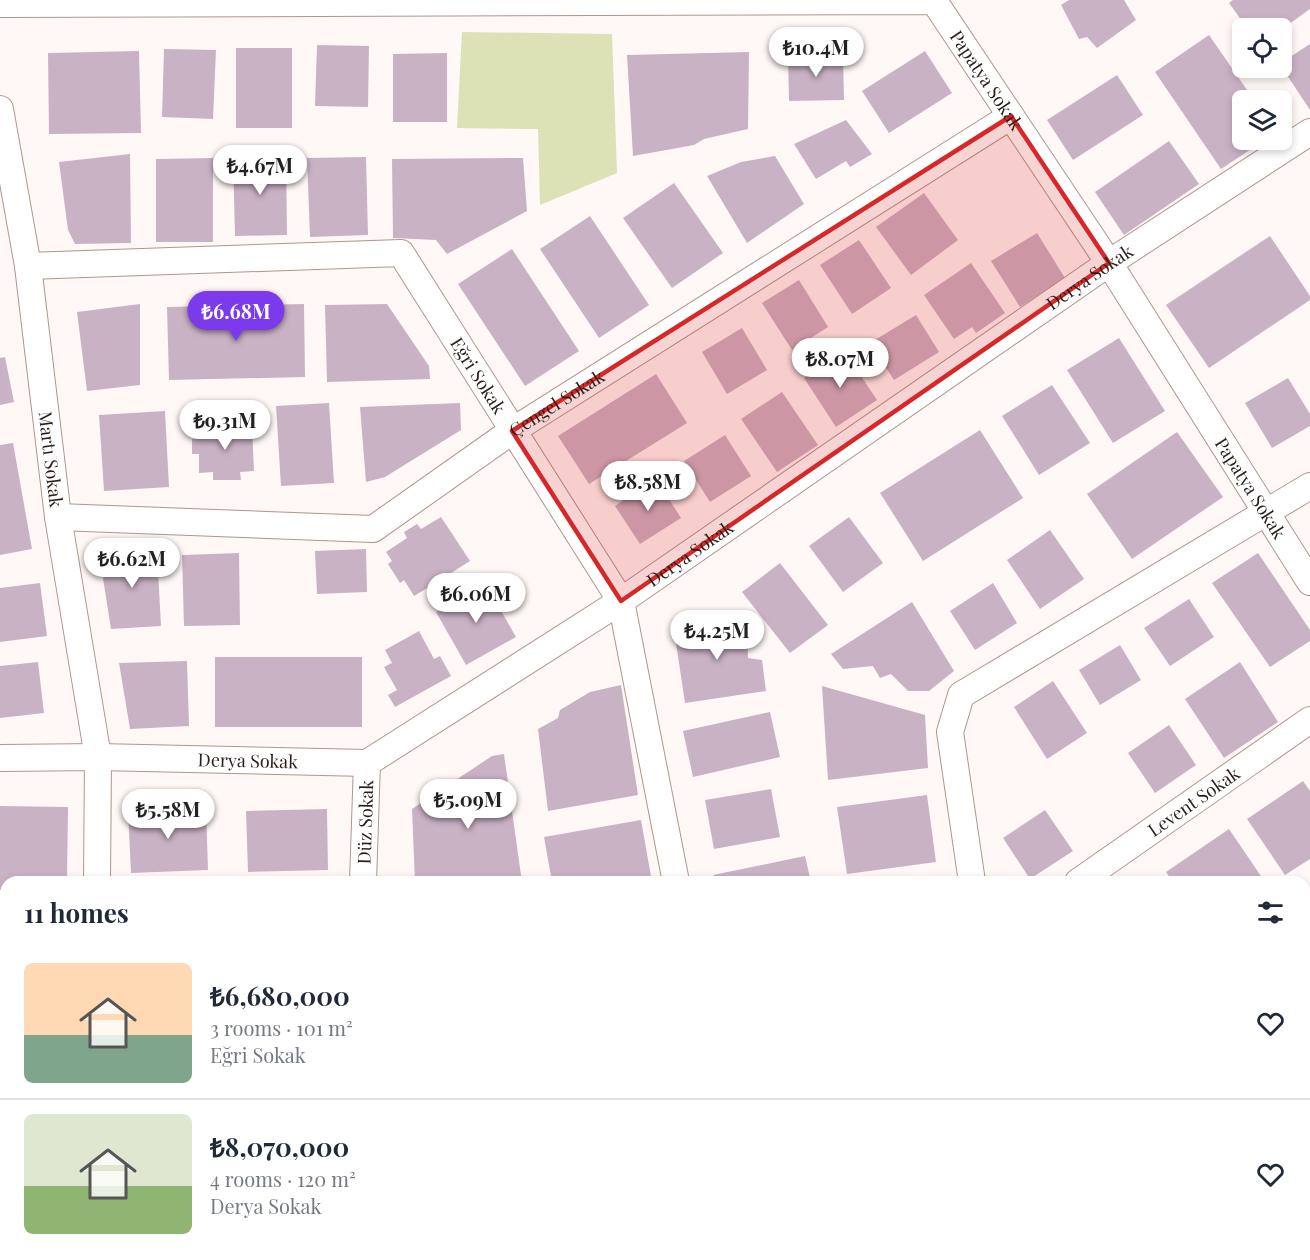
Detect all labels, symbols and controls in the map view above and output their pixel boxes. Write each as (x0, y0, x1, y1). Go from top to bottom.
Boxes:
map controls (1232, 18, 1292, 150)
button: locate (1232, 18, 1292, 78)
street label: Papatya Sokak (945, 25, 1029, 135)
pin: ₺10.4M (767, 27, 865, 78)
text: ₺10.4M (783, 33, 849, 60)
button: layers (1232, 90, 1292, 150)
pin: ₺4.67M (211, 145, 309, 196)
text: ₺4.67M (227, 151, 293, 178)
street label: Derya Sokak (1041, 239, 1138, 315)
pin: ₺6.68M (187, 291, 285, 342)
text: ₺6.68M (201, 297, 271, 324)
street label: Eğri Sokak (445, 332, 512, 418)
pin: ₺8.07M (791, 338, 889, 389)
text: ₺8.07M (806, 344, 874, 371)
street label: Çengel Sokak (504, 364, 609, 442)
pin: ₺9.31M (176, 400, 274, 451)
text: ₺9.31M (193, 406, 257, 433)
street label: Martı Sokak (33, 410, 69, 509)
street label: Papatya Sokak (1210, 433, 1292, 543)
pin: ₺8.58M (599, 461, 697, 512)
text: ₺8.58M (615, 467, 681, 494)
street label: Derya Sokak (642, 515, 738, 592)
pin: ₺6.62M (83, 538, 181, 589)
text: ₺6.62M (98, 544, 166, 571)
pin: ₺6.06M (427, 573, 525, 624)
text: ₺6.06M (441, 579, 511, 606)
pin: ₺4.25M (668, 610, 766, 661)
text: ₺4.25M (684, 616, 750, 643)
street label: Derya Sokak (198, 747, 298, 773)
street label: Levent Sokak (1143, 761, 1244, 842)
street label: Düz Sokak (352, 779, 378, 865)
pin: ₺5.09M (419, 779, 517, 830)
text: ₺5.09M (434, 785, 502, 812)
pin: ₺5.58M (119, 789, 217, 840)
text: ₺5.58M (136, 795, 200, 822)
text: 11 homes (24, 895, 129, 930)
icon: filters (1254, 896, 1287, 929)
text: ₺6,680,000 (210, 978, 350, 1013)
icon: home (72, 987, 144, 1059)
icon: heart (1254, 1007, 1287, 1040)
text: 3 rooms · 101 m² (210, 1014, 353, 1041)
text: Eğri Sokak (210, 1041, 306, 1068)
text: ₺8,070,000 (210, 1129, 349, 1164)
icon: home (72, 1138, 144, 1210)
icon: heart (1254, 1158, 1287, 1191)
text: 4 rooms · 120 m² (210, 1165, 356, 1192)
text: Derya Sokak (210, 1192, 321, 1219)

